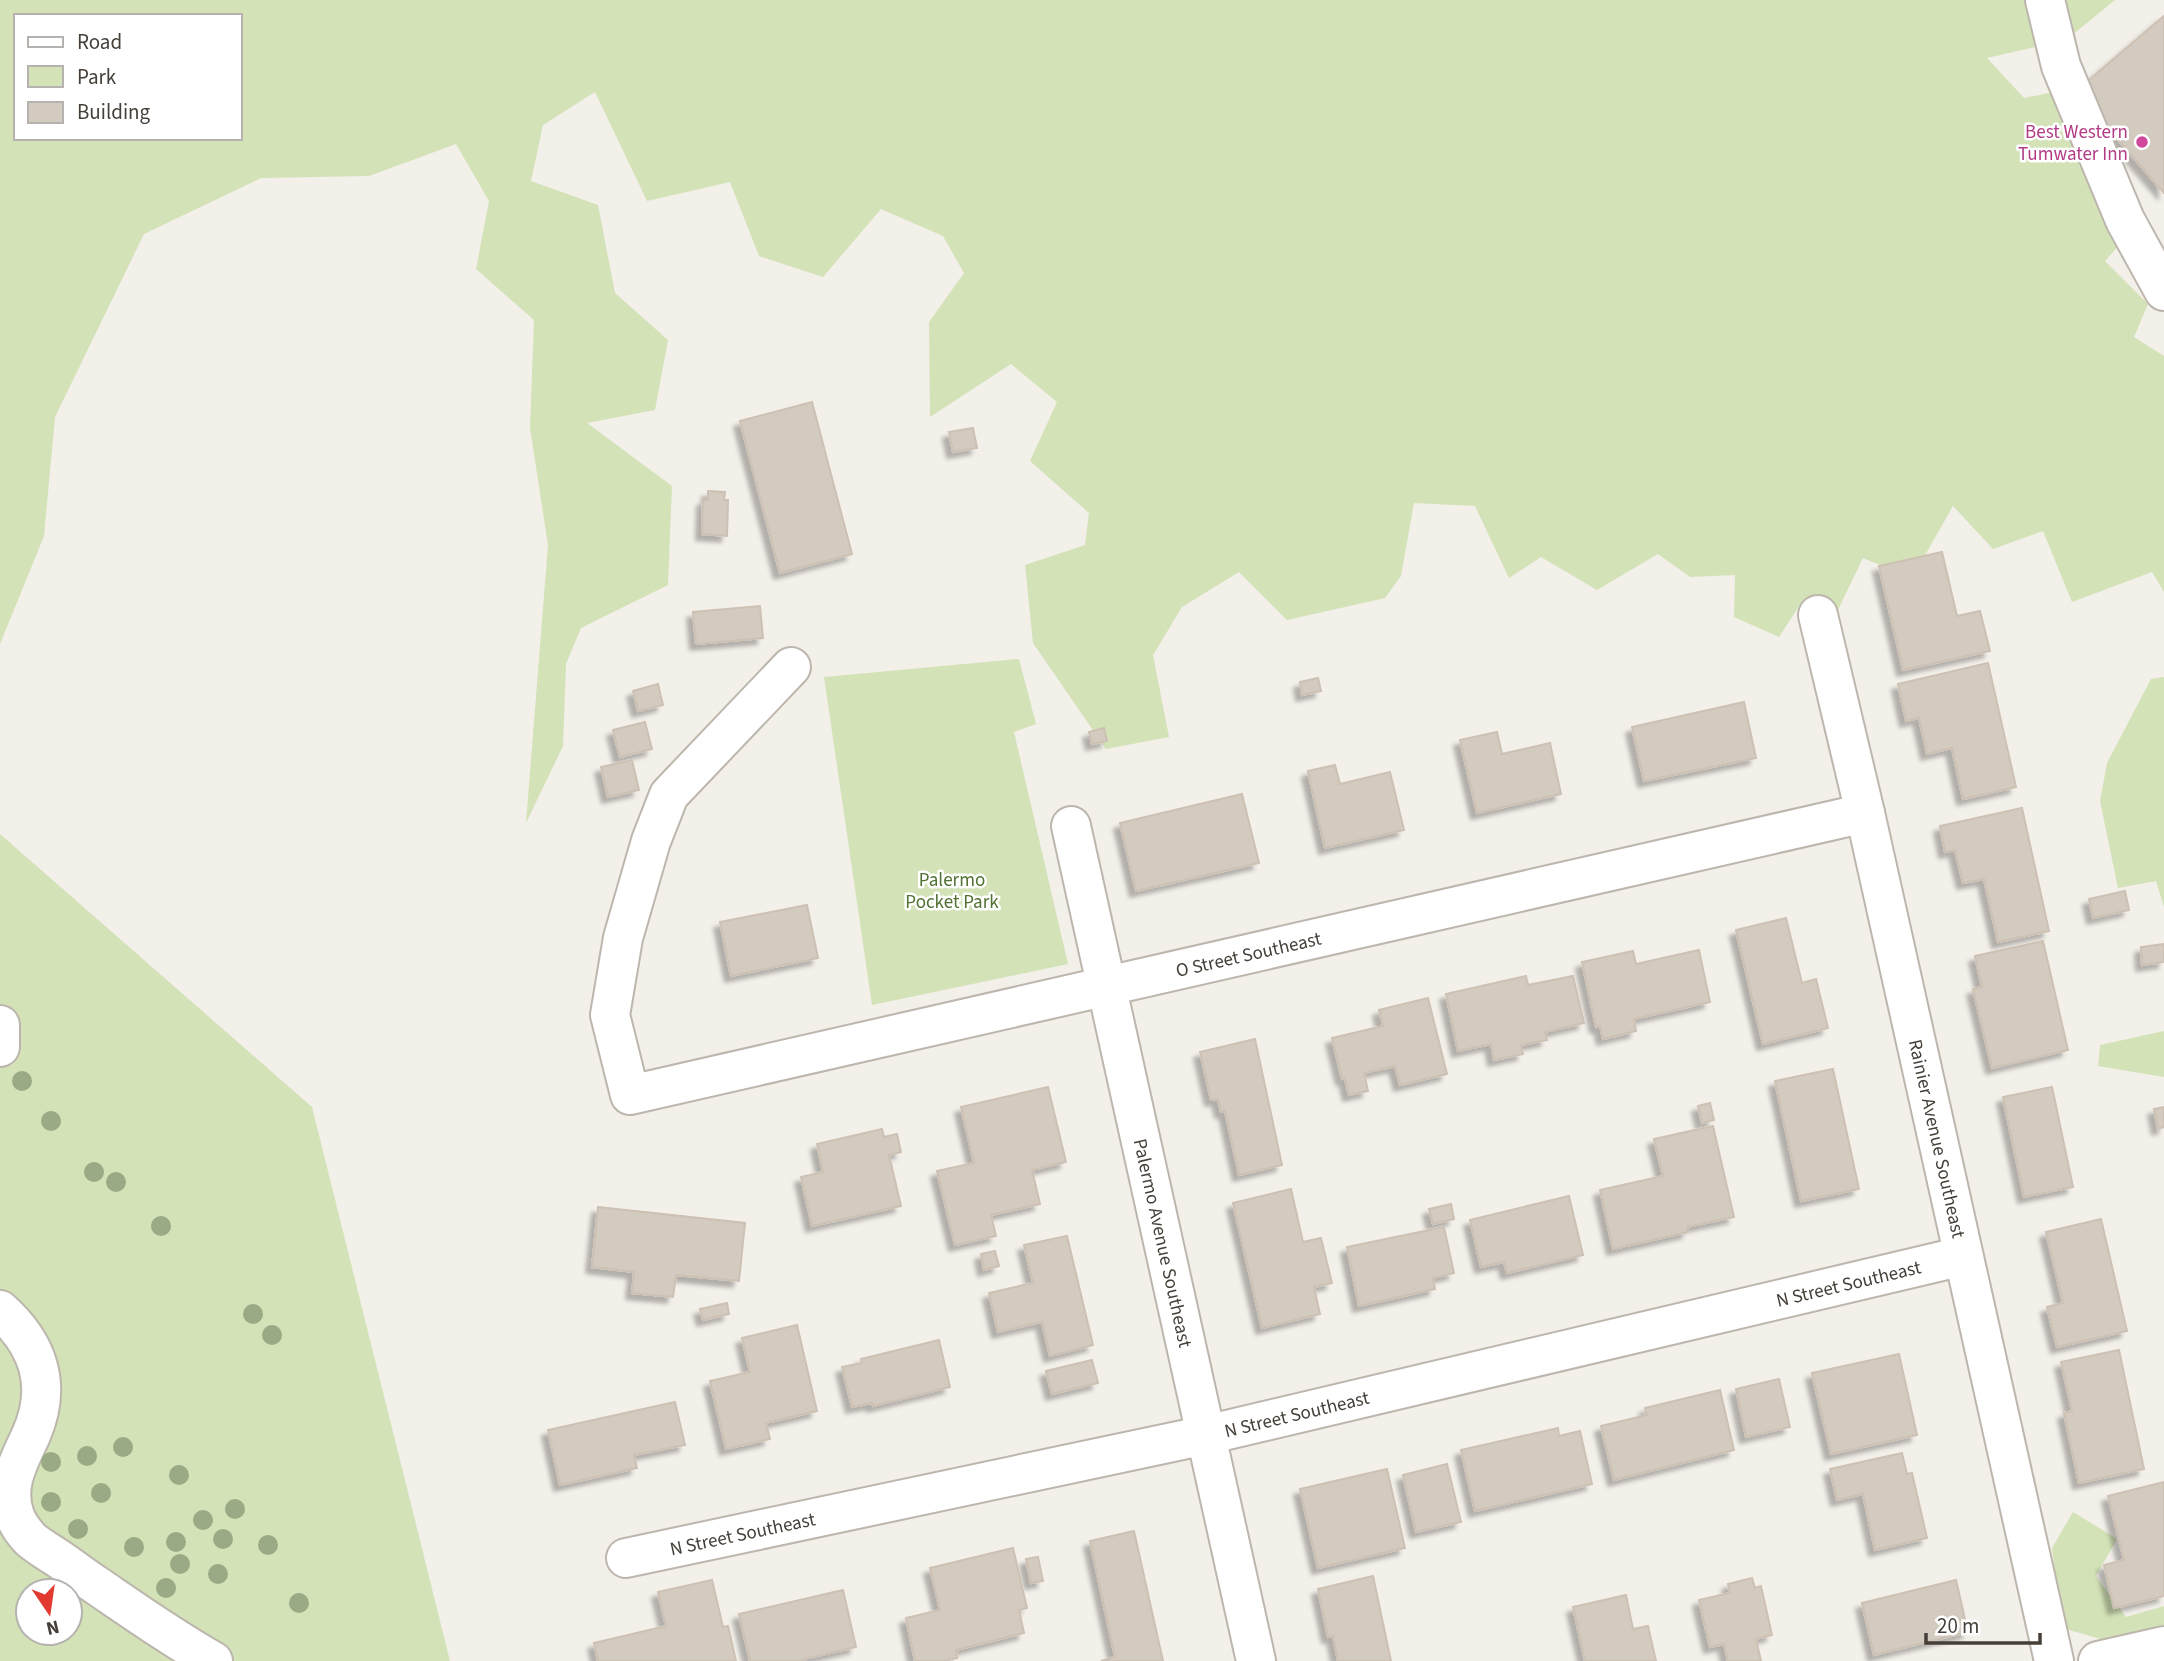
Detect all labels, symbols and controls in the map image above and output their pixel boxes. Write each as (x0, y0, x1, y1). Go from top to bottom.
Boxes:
legend (14, 14, 242, 140)
text: Road (77, 27, 122, 57)
text: Park (77, 62, 117, 92)
text: Building (77, 97, 151, 127)
place label: Best Western Tumwater Inn (2018, 119, 2128, 168)
marker: Best Western Tumwater Inn (2134, 134, 2150, 150)
park label: Palermo Pocket Park (905, 867, 999, 916)
street label: O Street Southeast (1173, 925, 1325, 985)
street label: Rainier Avenue Southeast (1901, 1037, 1971, 1241)
street label: Palermo Avenue Southeast (1126, 1136, 1198, 1351)
street label: N Street Southeast (1774, 1254, 1924, 1315)
street label: N Street Southeast (1222, 1385, 1373, 1445)
street label: N Street Southeast (668, 1506, 818, 1563)
north arrow (14, 1577, 84, 1647)
scale bar (1926, 1602, 2040, 1646)
text: 20 m (1937, 1611, 1979, 1641)
text: N (43, 1613, 62, 1642)

